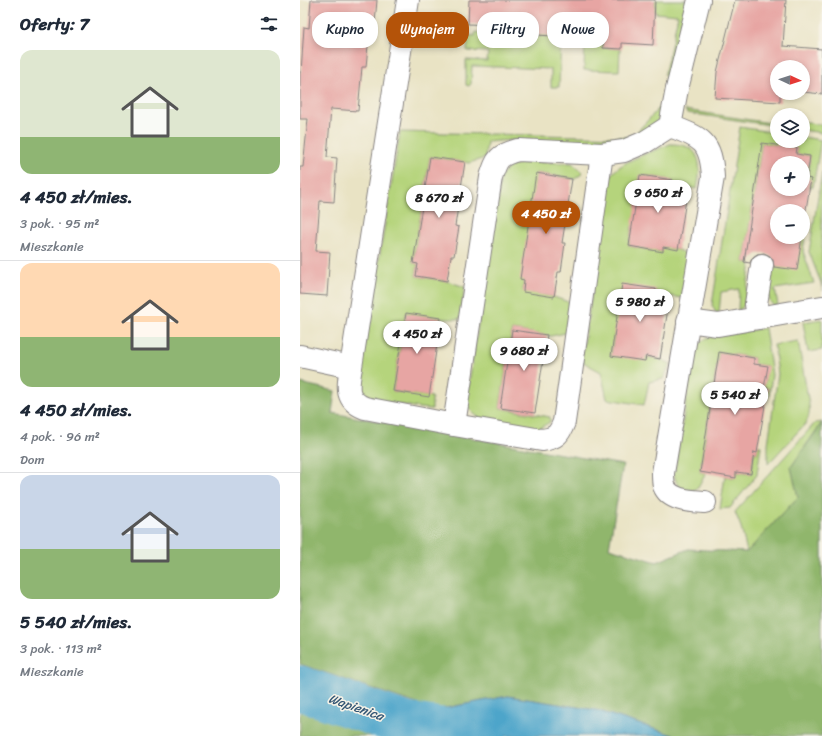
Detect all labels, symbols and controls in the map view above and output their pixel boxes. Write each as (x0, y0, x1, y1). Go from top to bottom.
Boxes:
text: Oferty: 7 (20, 9, 89, 39)
chip: Kupno (312, 12, 378, 48)
chip: Wynajem (386, 12, 469, 48)
chip: Filtry (477, 12, 539, 48)
chip: Nowe (547, 12, 609, 48)
icon: filters (258, 13, 280, 35)
north arrow (770, 60, 810, 100)
map controls (770, 60, 810, 244)
icon: home (114, 76, 186, 148)
button: layers (770, 108, 810, 148)
button: + (770, 156, 810, 196)
pin: 9 650 zł (617, 180, 699, 214)
text: 9 650 zł (634, 181, 682, 204)
text: 4 450 zł/mies. (20, 182, 133, 212)
pin: 8 670 zł (398, 185, 480, 219)
text: 8 670 zł (415, 186, 463, 209)
pin: 4 450 zł (505, 201, 587, 235)
text: 4 450 zł (521, 202, 571, 225)
button: − (770, 204, 810, 244)
text: 3 pok. · 95 m² (20, 212, 99, 235)
text: Mieszkanie (20, 235, 84, 258)
icon: home (114, 289, 186, 361)
pin: 5 980 zł (599, 289, 681, 323)
text: 5 980 zł (615, 290, 665, 313)
pin: 4 450 zł (376, 321, 458, 355)
text: 4 450 zł (392, 322, 442, 345)
pin: 9 680 zł (483, 338, 565, 372)
text: 9 680 zł (500, 339, 548, 362)
pin: 5 540 zł (694, 382, 776, 416)
text: 5 540 zł (710, 383, 760, 406)
text: 4 450 zł/mies. (20, 395, 133, 425)
text: 4 pok. · 96 m² (20, 425, 100, 448)
text: Dom (20, 448, 44, 471)
icon: home (114, 501, 186, 573)
text: 5 540 zł/mies. (20, 607, 133, 637)
text: 3 pok. · 113 m² (20, 637, 102, 660)
text: Mieszkanie (20, 660, 84, 683)
water label: Wapienica (325, 687, 388, 728)

